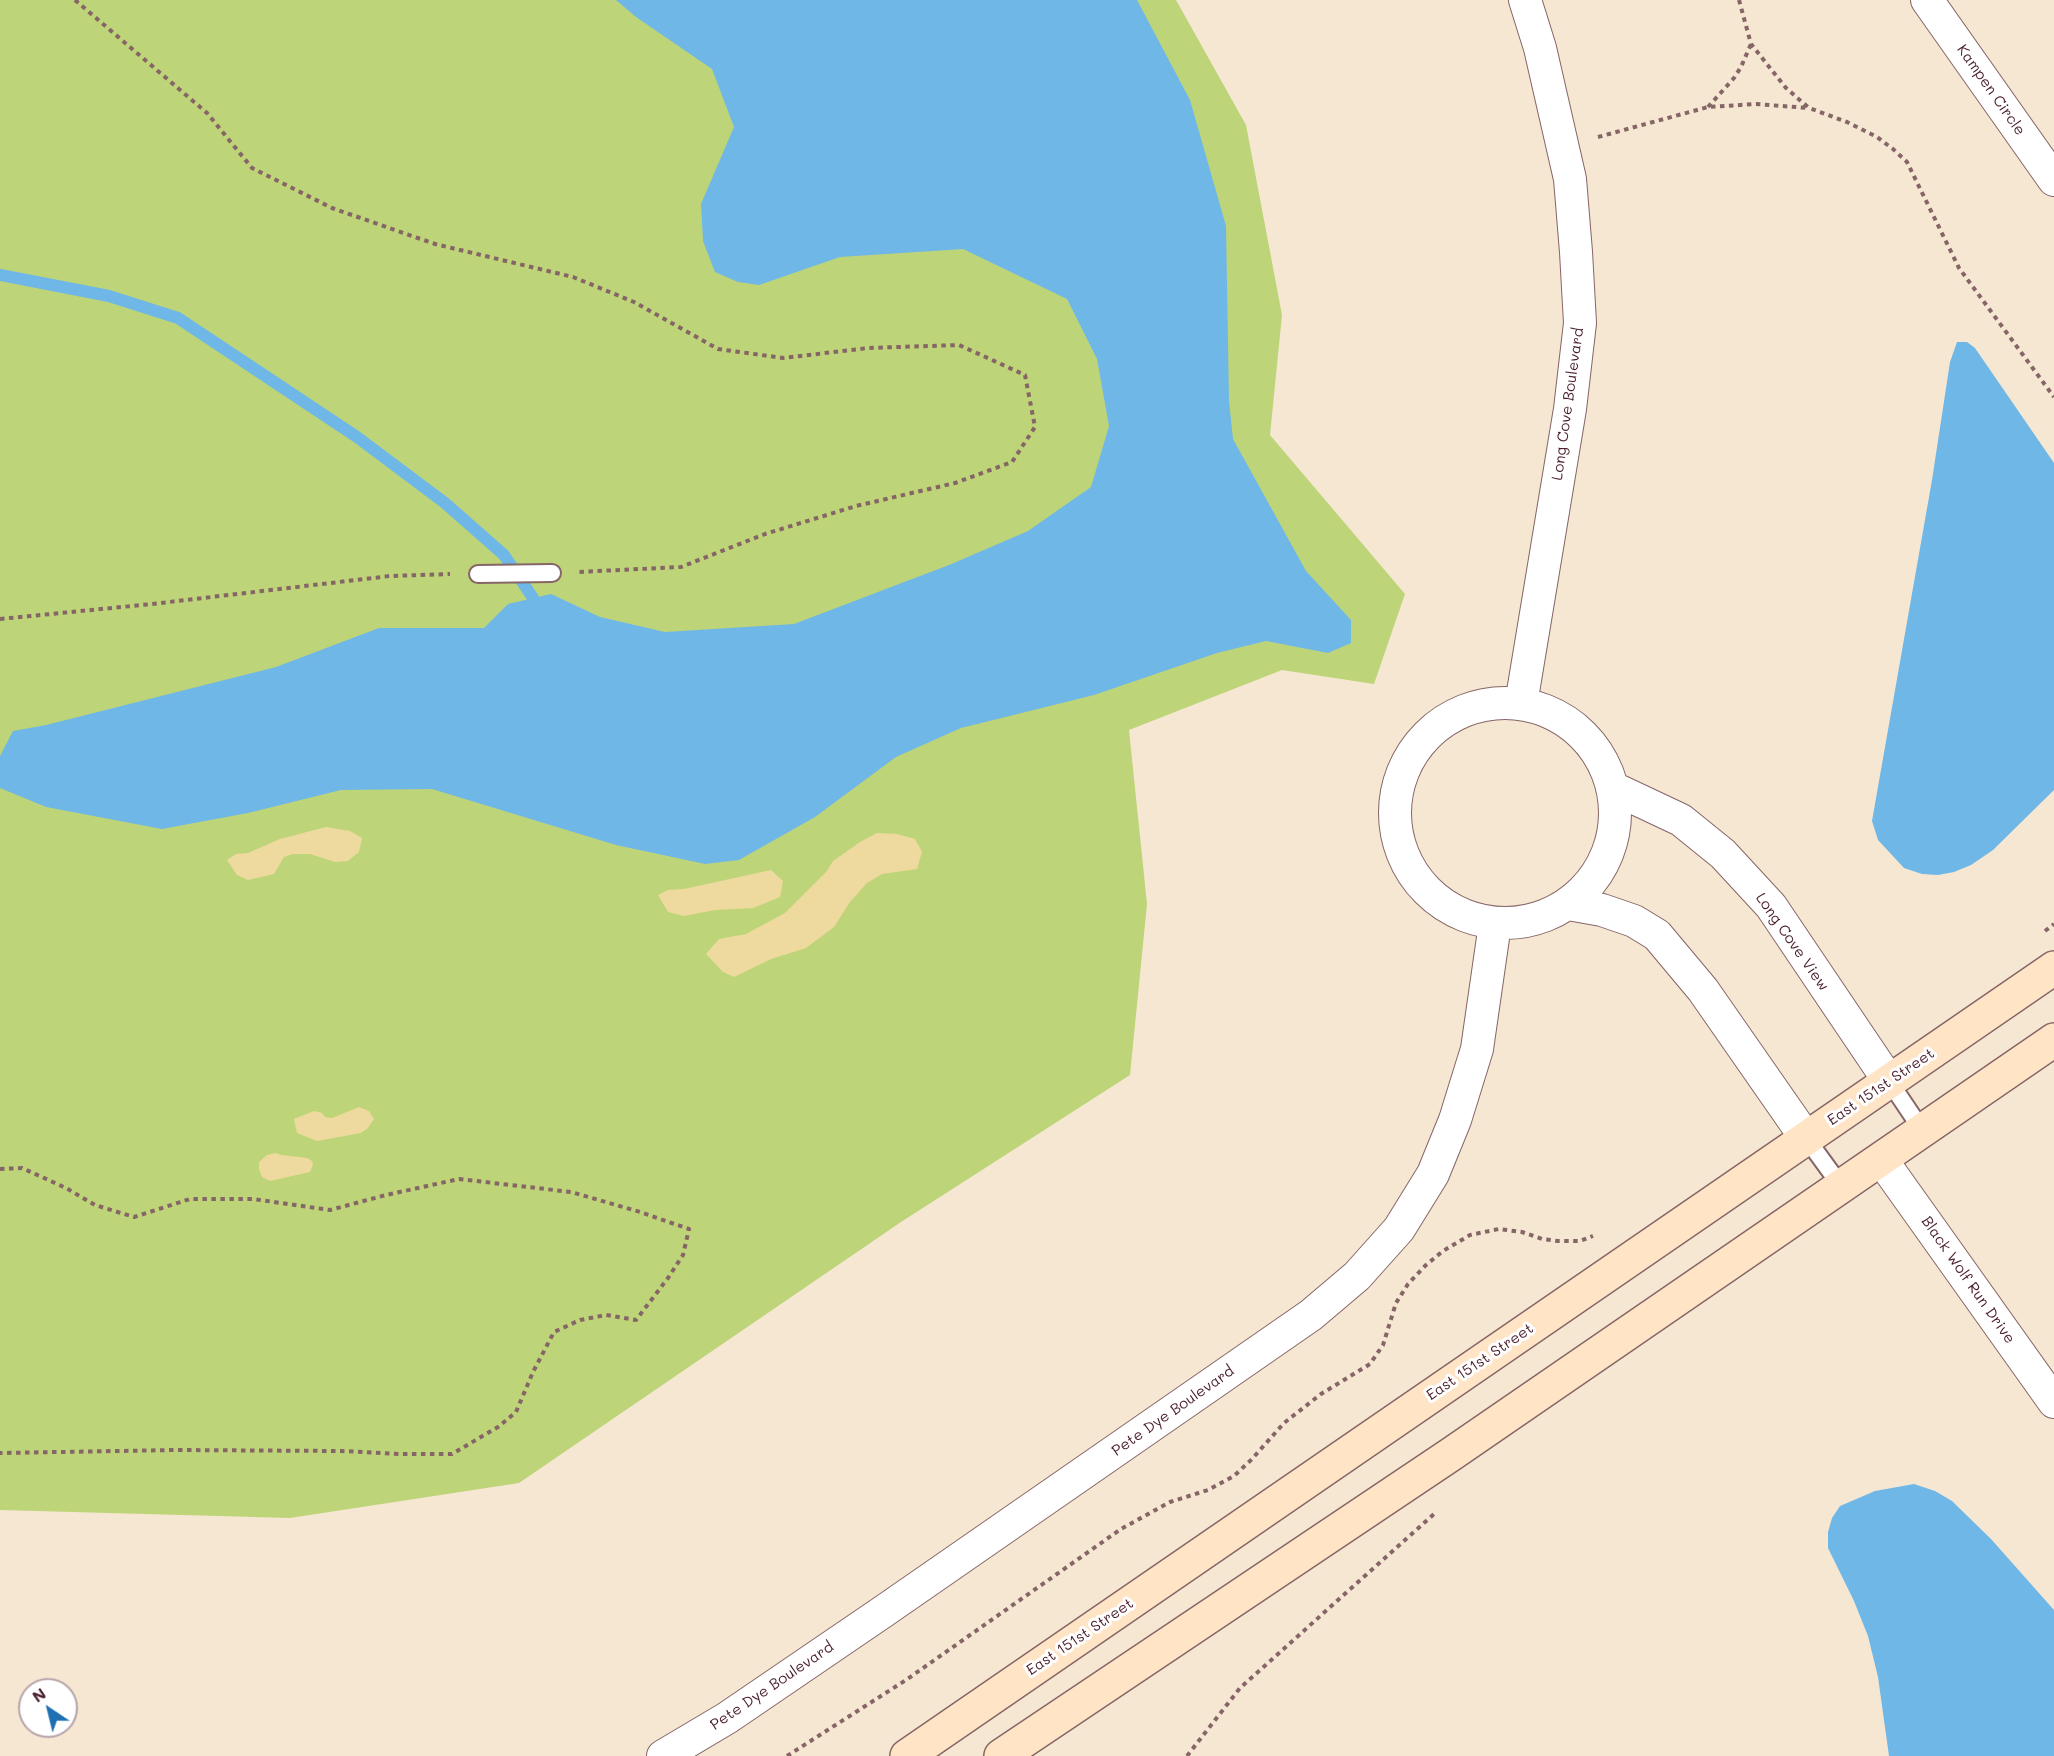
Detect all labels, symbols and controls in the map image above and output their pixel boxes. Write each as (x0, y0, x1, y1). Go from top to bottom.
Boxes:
street label: Kampen Circle (1953, 41, 2029, 139)
street label: Long Cove Boulevard (1548, 326, 1588, 482)
street label: Long Cove View (1752, 890, 1832, 994)
street label: East 151st Street (1824, 1045, 1938, 1129)
street label: Black Wolf Run Drive (1917, 1213, 2019, 1347)
street label: East 151st Street (1423, 1320, 1537, 1404)
street label: Pete Dye Boulevard (1108, 1362, 1238, 1460)
street label: East 151st Street (1023, 1595, 1137, 1679)
street label: Pete Dye Boulevard (707, 1638, 837, 1734)
north arrow (18, 1678, 78, 1738)
text: N (28, 1682, 50, 1707)

